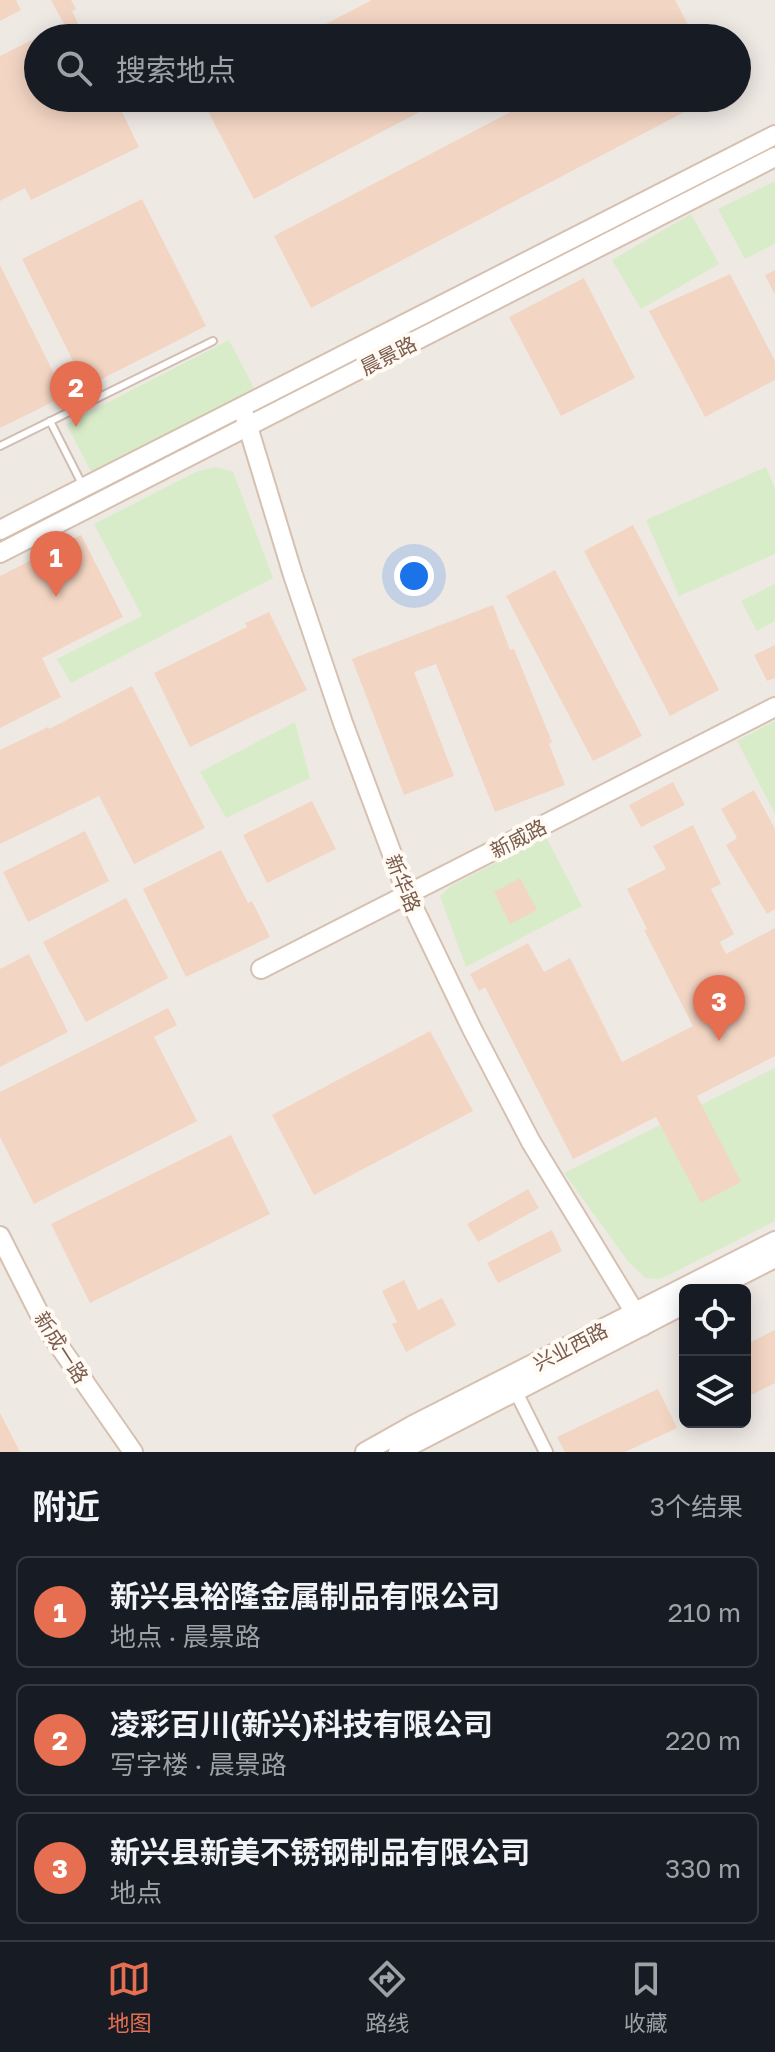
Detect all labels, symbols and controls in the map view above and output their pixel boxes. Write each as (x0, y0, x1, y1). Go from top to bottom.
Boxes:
search box (24, 24, 751, 112)
icon: search (52, 46, 96, 90)
text: 搜索地点 (116, 52, 236, 88)
street label: 晨景路 (356, 331, 420, 379)
pin: 2 (50, 361, 102, 427)
pin: 1 (30, 531, 82, 597)
your location (394, 556, 434, 596)
street label: 新威路 (486, 814, 550, 862)
street label: 新华路 (382, 851, 426, 915)
pin: 3 (693, 975, 745, 1041)
map controls (679, 1284, 751, 1428)
button: locate (679, 1284, 751, 1356)
street label: 新成一路 (30, 1307, 94, 1387)
street label: 兴业西路 (529, 1317, 611, 1375)
button: layers (679, 1356, 751, 1428)
text: 附近 (32, 1486, 100, 1526)
text: 3个结果 (650, 1491, 743, 1522)
text: 新兴县裕隆金属制品有限公司 (110, 1578, 500, 1614)
text: 1 (53, 1597, 67, 1628)
text: 210 m (668, 1597, 741, 1628)
text: 地点 · 晨景路 (110, 1621, 261, 1652)
text: 凌彩百川(新兴)科技有限公司 (110, 1706, 493, 1742)
text: 2 (52, 1725, 68, 1756)
text: 220 m (665, 1725, 741, 1756)
text: 写字楼 · 晨景路 (110, 1749, 287, 1780)
text: 新兴县新美不锈钢制品有限公司 (110, 1834, 530, 1870)
text: 3 (52, 1853, 68, 1884)
text: 330 m (665, 1853, 741, 1884)
text: 地点 (110, 1877, 162, 1908)
tab: 地图 (107, 1957, 151, 2037)
tab: 路线 (365, 1957, 410, 2037)
tab: 收藏 (624, 1957, 668, 2037)

